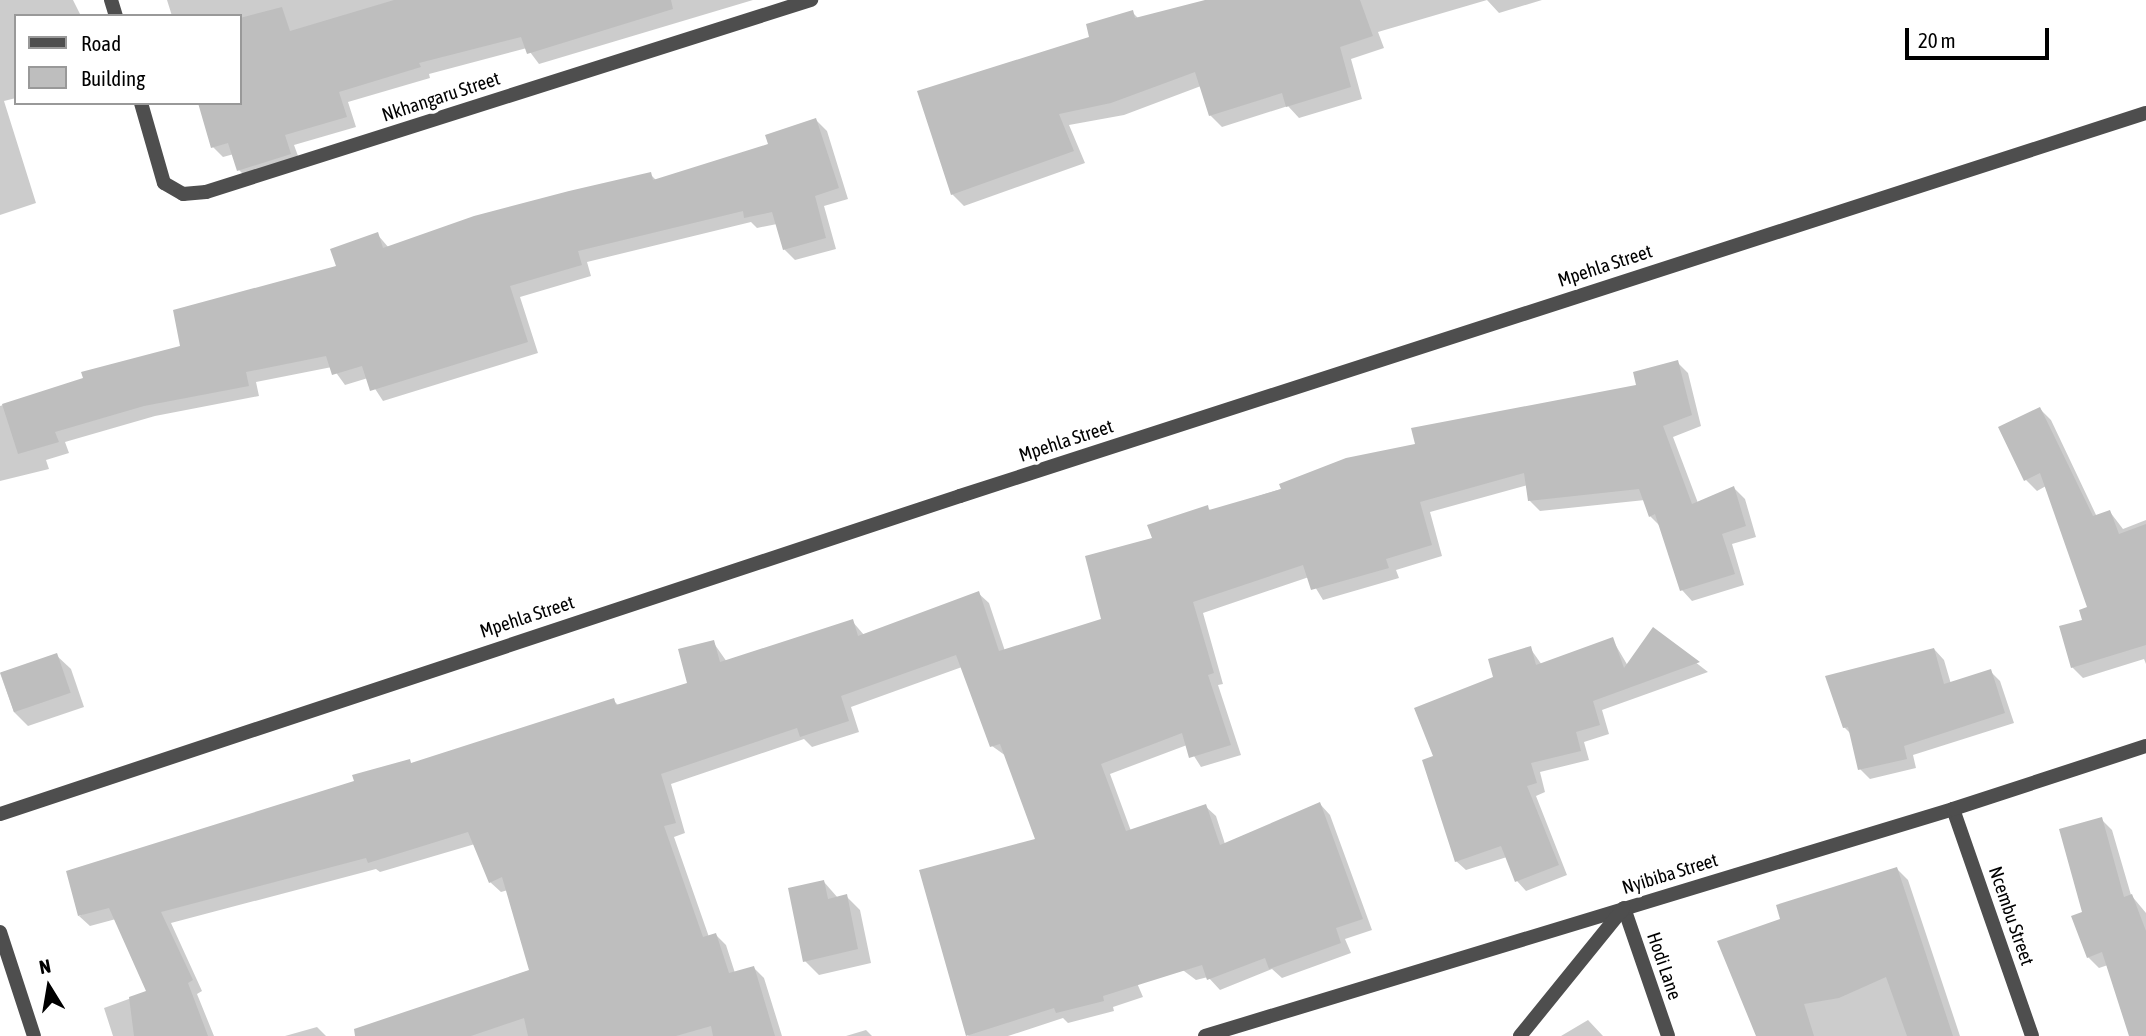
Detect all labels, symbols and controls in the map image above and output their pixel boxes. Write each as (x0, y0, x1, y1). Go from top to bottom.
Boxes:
legend (14, 14, 242, 105)
scale bar (1908, 14, 2052, 58)
text: 20 m (1918, 28, 1956, 52)
text: Road (81, 31, 121, 55)
text: Building (81, 66, 145, 90)
street label: Nkhangaru Street (379, 67, 503, 127)
street label: Mpehla Street (1555, 240, 1655, 292)
street label: Mpehla Street (1016, 415, 1116, 467)
street label: Mpehla Street (477, 591, 577, 643)
street label: Nyibiba Street (1619, 849, 1721, 899)
street label: Ncembu Street (1983, 864, 2039, 968)
street label: Hodi Lane (1642, 929, 1686, 1003)
north arrow (14, 952, 84, 1022)
text: N (37, 955, 53, 978)

